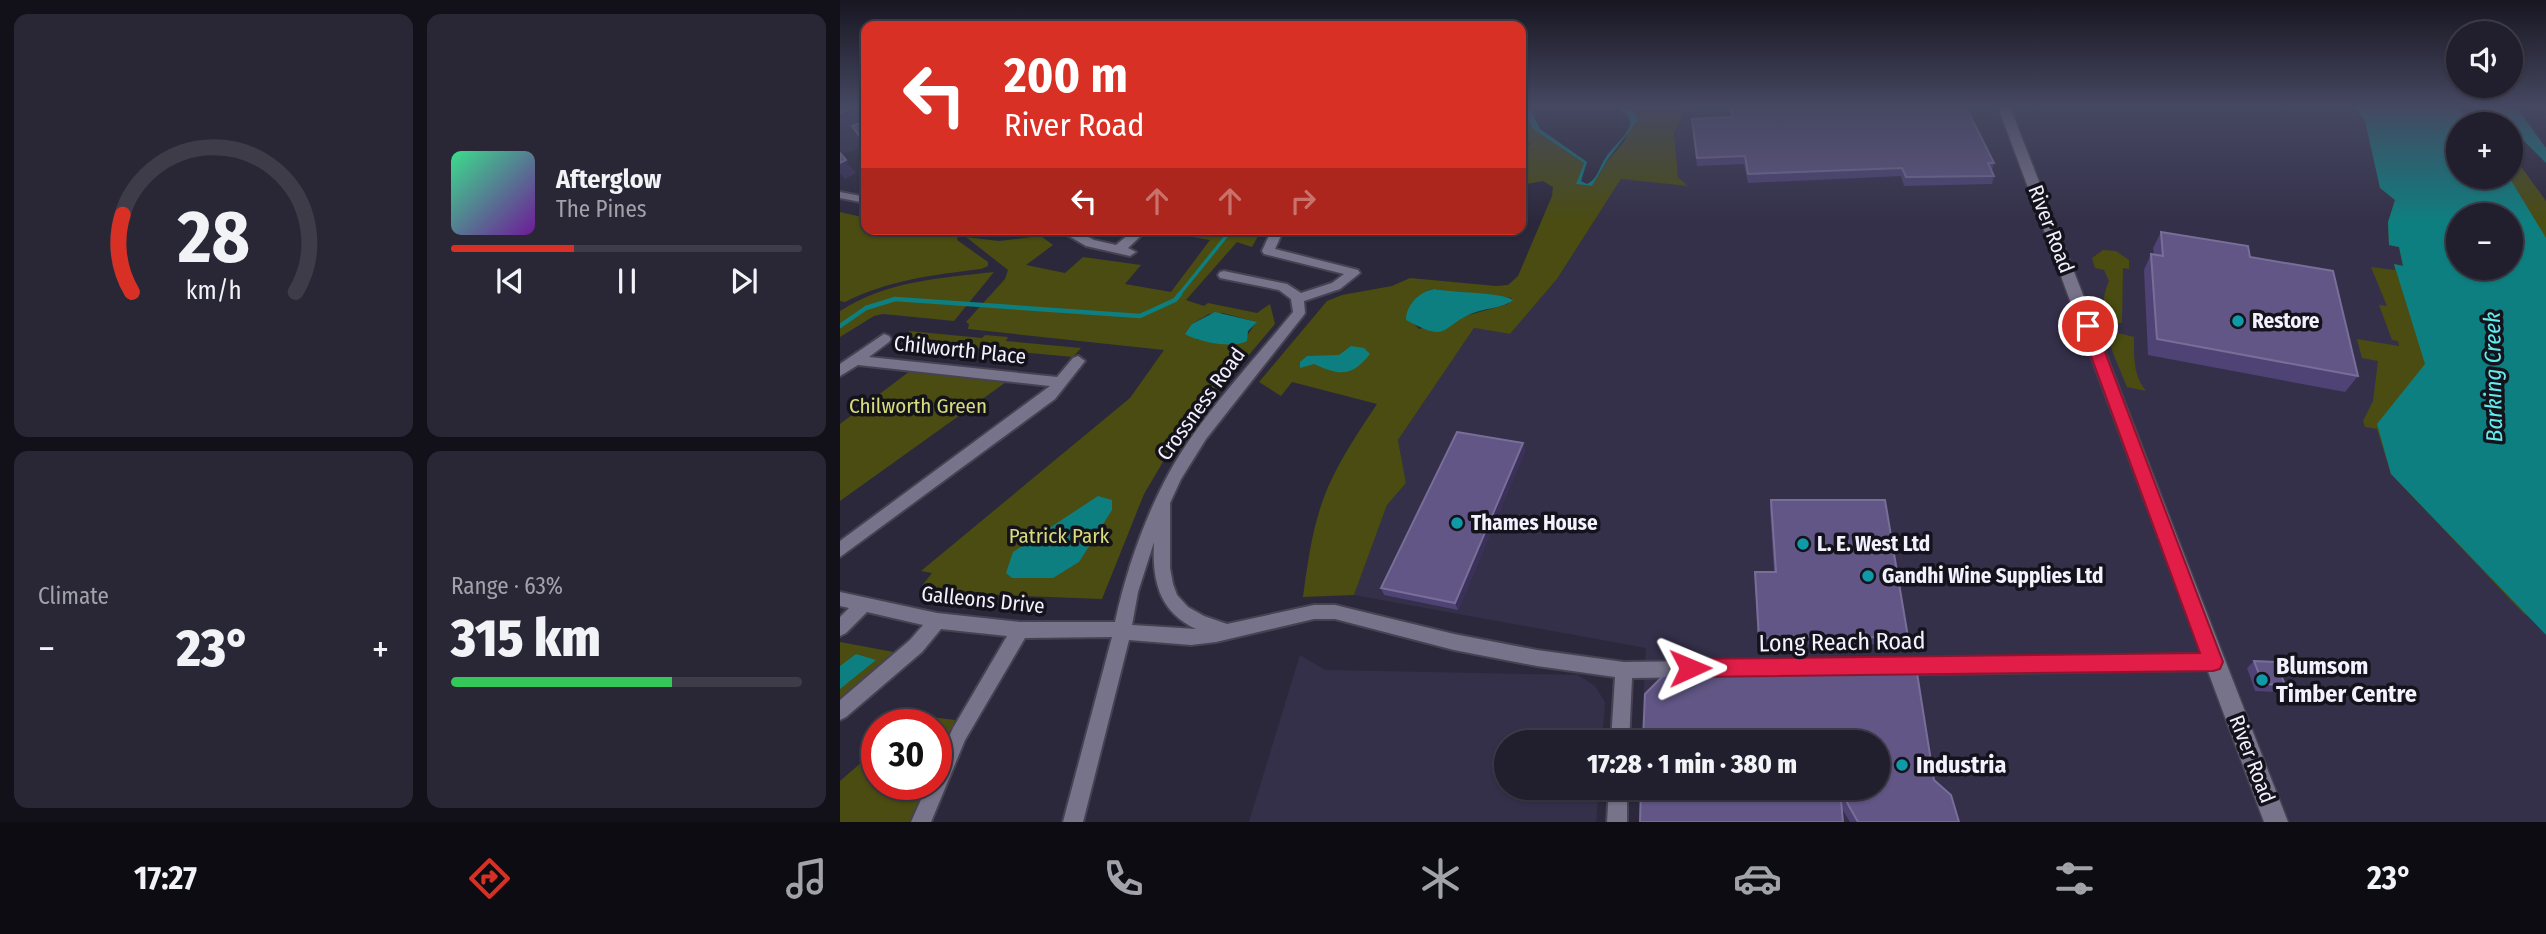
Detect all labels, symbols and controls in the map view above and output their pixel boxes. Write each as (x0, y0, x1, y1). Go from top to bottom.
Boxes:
map controls (2446, 21, 2523, 280)
button: sound (2446, 21, 2523, 98)
text: 200 m (1004, 46, 1128, 105)
icon: left (889, 49, 980, 140)
text: River Road (1004, 106, 1144, 144)
button: + (2446, 112, 2523, 189)
text: Afterglow (556, 164, 661, 195)
street label: River Road (2022, 181, 2080, 277)
icon: left (1065, 182, 1103, 220)
icon: ahead (1138, 182, 1176, 220)
icon: ahead (1211, 182, 1249, 220)
icon: right (1284, 182, 1322, 220)
text: 28 (176, 194, 250, 281)
text: The Pines (556, 195, 647, 223)
button: − (2446, 203, 2523, 280)
icon: previous (491, 262, 529, 300)
icon: pause (608, 262, 646, 300)
icon: next (725, 262, 763, 300)
text: km/h (186, 276, 241, 306)
pin (2058, 296, 2118, 356)
icon: arrive (2069, 307, 2107, 345)
place label: Restore (2252, 308, 2320, 334)
water label: Barking Creek (2478, 311, 2508, 443)
marker: Restore (2230, 313, 2246, 329)
street label: Chilworth Place (893, 330, 1027, 370)
street label: Crossness Road (1151, 342, 1251, 466)
park label: Chilworth Green (849, 393, 987, 419)
place label: Thames House (1471, 510, 1598, 536)
marker: Thames House (1449, 515, 1465, 531)
park label: Patrick Park (1009, 523, 1110, 549)
place label: L. E. West Ltd (1817, 531, 1930, 557)
marker: L. E. West Ltd (1795, 536, 1811, 552)
place label: Gandhi Wine Supplies Ltd (1882, 563, 2103, 589)
marker: Gandhi Wine Supplies Ltd (1860, 568, 1876, 584)
text: Range · 63% (451, 572, 563, 600)
street label: Galleons Drive (920, 581, 1046, 619)
text: Climate (38, 582, 109, 610)
text: 315 km (451, 607, 601, 670)
text: 23° (177, 617, 250, 680)
text: − (38, 626, 55, 672)
text: + (372, 626, 389, 672)
street label: Long Reach Road (1758, 627, 1926, 657)
position arrow (1653, 631, 1727, 705)
place label: Blumsom Timber Centre (2276, 652, 2417, 708)
marker: Blumsom Timber Centre (2254, 672, 2270, 688)
speed limit sign: 30 (861, 709, 952, 800)
street label: River Road (2223, 711, 2281, 807)
text: 17:28 · 1 min · 380 m (1587, 749, 1797, 780)
place label: Industria (1916, 751, 2007, 779)
marker: Industria (1894, 757, 1910, 773)
icon: directions (465, 854, 514, 903)
icon: music (782, 854, 831, 903)
icon: phone (1099, 854, 1148, 903)
icon: climate (1416, 854, 1465, 903)
icon: car (1733, 854, 1782, 903)
icon: filters (2050, 854, 2099, 903)
text: 17:27 (134, 859, 197, 897)
text: 23° (2367, 859, 2412, 897)

